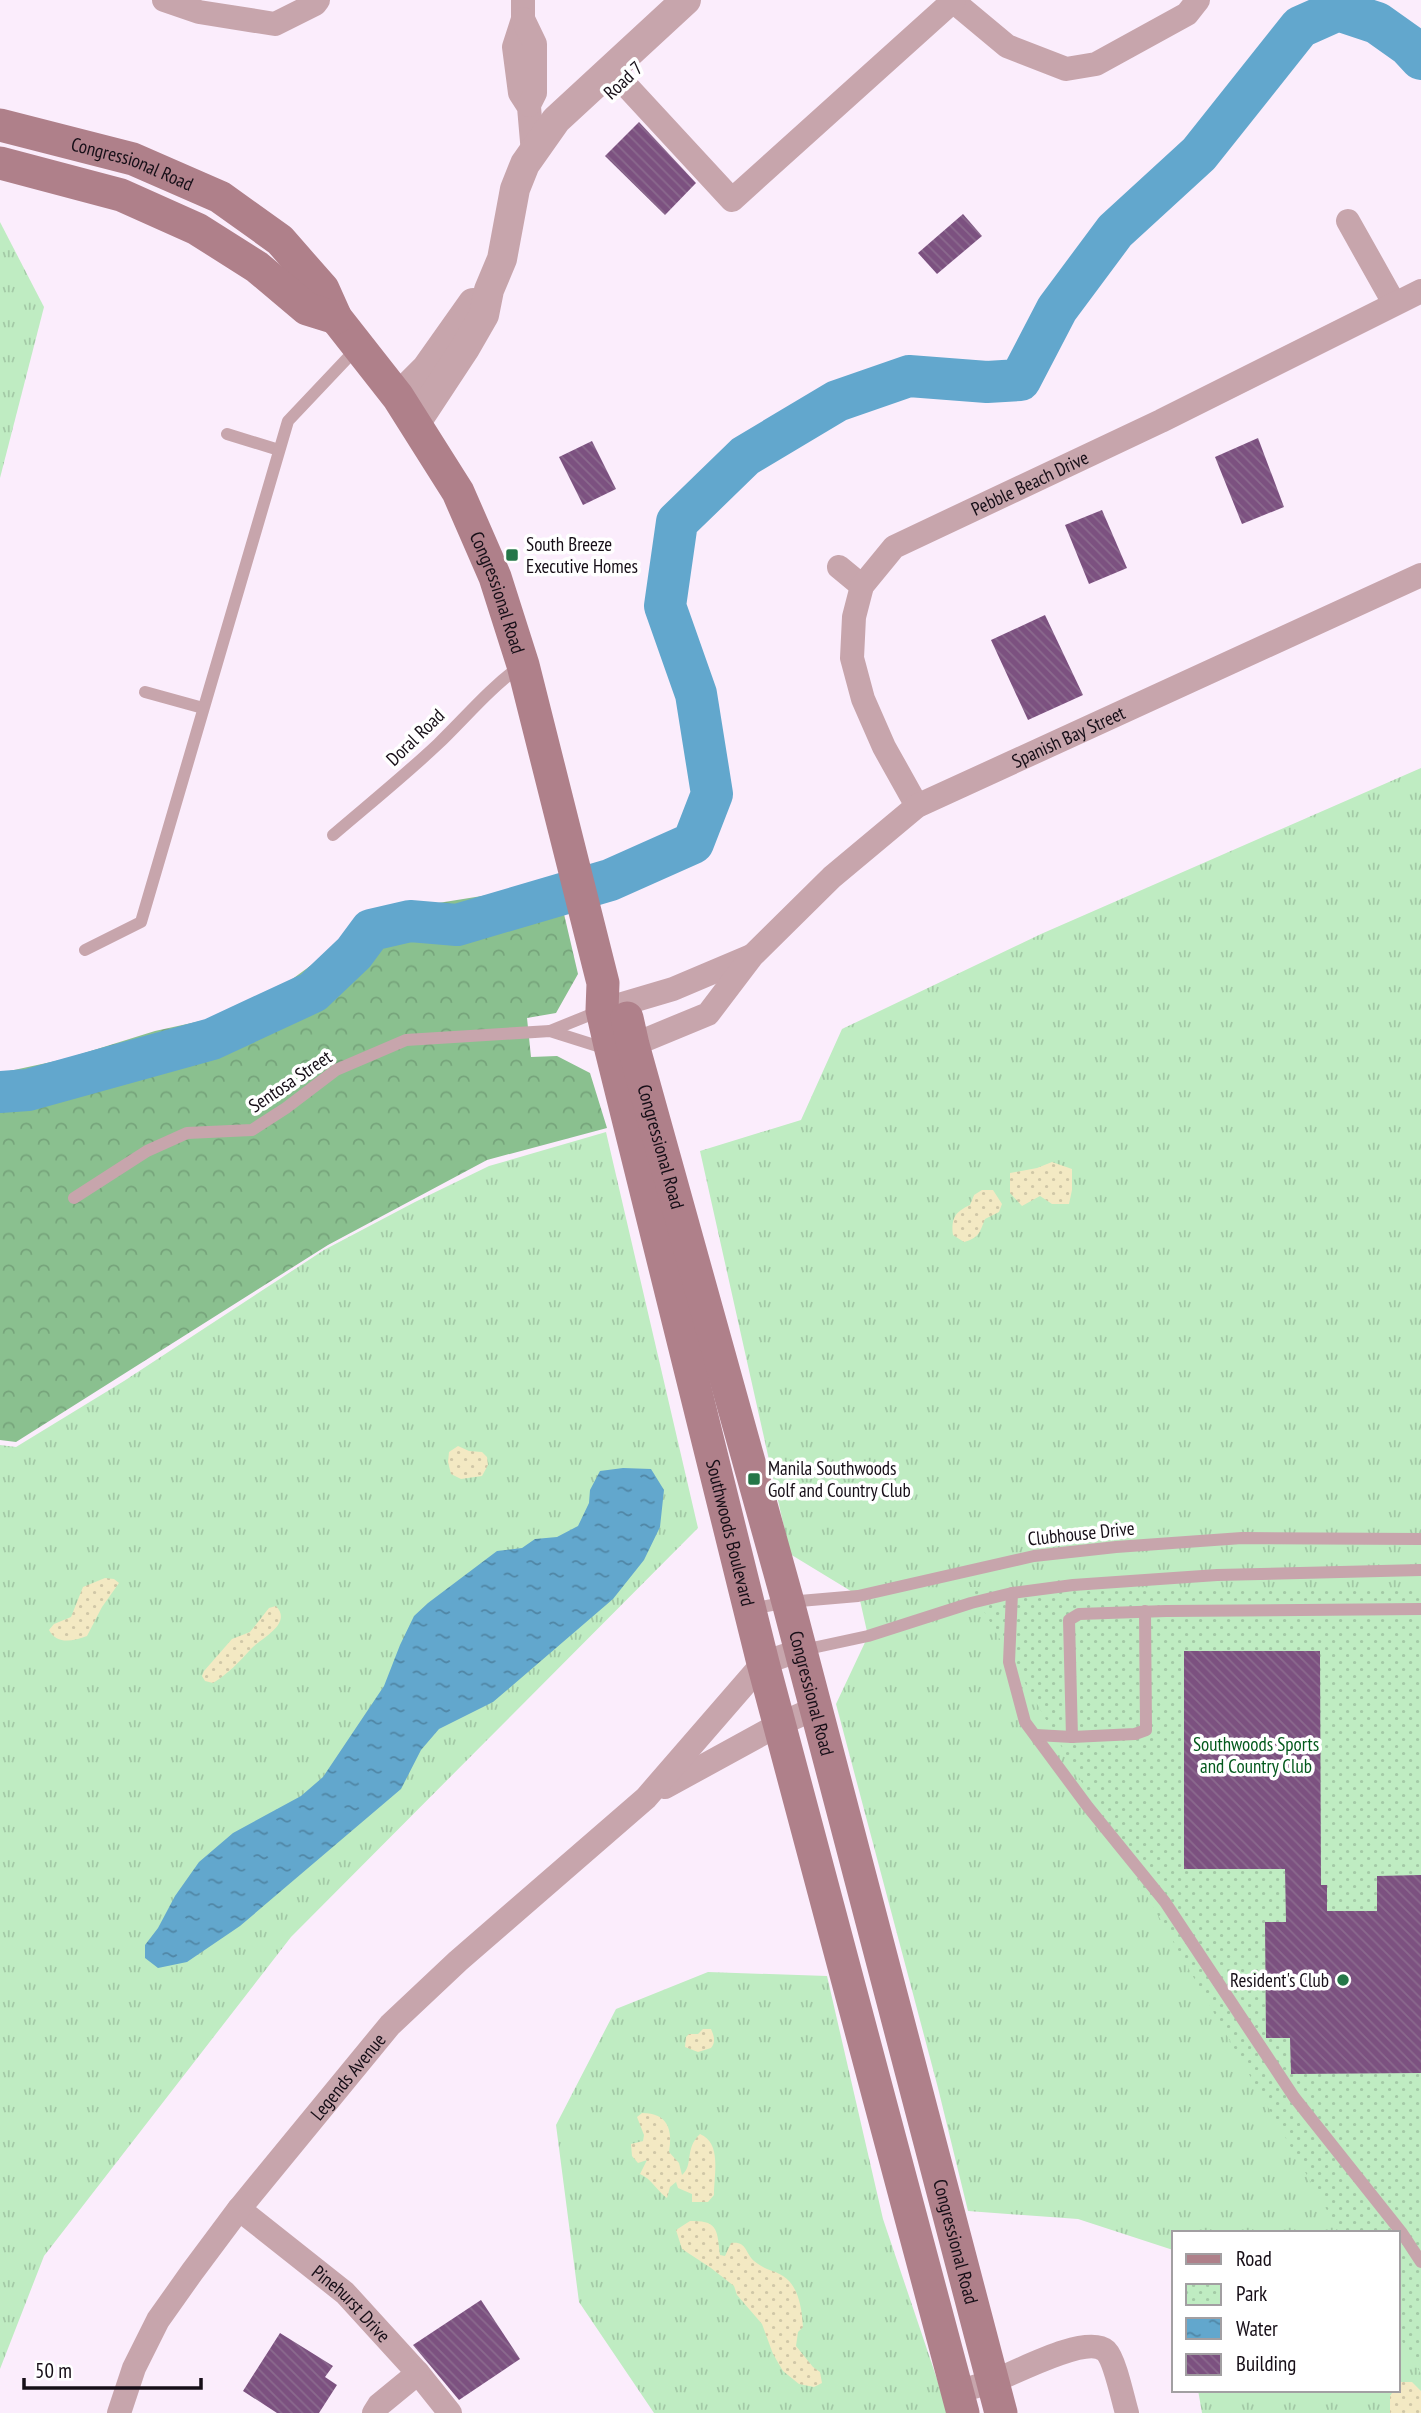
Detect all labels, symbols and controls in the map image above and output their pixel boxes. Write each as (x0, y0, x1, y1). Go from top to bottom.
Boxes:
street label: Road 7 (598, 56, 648, 104)
street label: Congressional Road (69, 132, 197, 196)
street label: Pebble Beach Drive (967, 445, 1092, 521)
street label: Congressional Road (465, 528, 531, 656)
place label: South Breeze Executive Homes (526, 532, 638, 578)
marker: South Breeze Executive Homes (504, 547, 520, 563)
street label: Spanish Bay Street (1008, 700, 1129, 773)
street label: Doral Road (381, 703, 449, 771)
street label: Sentosa Street (244, 1044, 337, 1118)
street label: Congressional Road (633, 1082, 690, 1211)
place label: Manila Southwoods Golf and Country Club (768, 1456, 911, 1502)
street label: Southwoods Boulevard (701, 1457, 760, 1608)
marker: Manila Southwoods Golf and Country Club (746, 1471, 762, 1487)
street label: Clubhouse Drive (1026, 1515, 1136, 1551)
street label: Congressional Road (784, 1628, 840, 1758)
park label: Southwoods Sports and Country Club (1193, 1732, 1319, 1778)
place label: Resident's Club (1230, 1968, 1329, 1992)
marker: Resident's Club (1335, 1972, 1351, 1988)
street label: Legends Avenue (305, 2028, 391, 2125)
street label: Congressional Road (928, 2176, 984, 2306)
legend (1172, 2231, 1400, 2392)
text: Road (1236, 2245, 1272, 2272)
street label: Pinehurst Drive (307, 2260, 396, 2347)
text: Park (1236, 2280, 1267, 2307)
text: Water (1236, 2315, 1278, 2342)
scale bar (24, 2346, 201, 2390)
text: Building (1236, 2350, 1296, 2377)
text: 50 m (35, 2357, 72, 2384)

